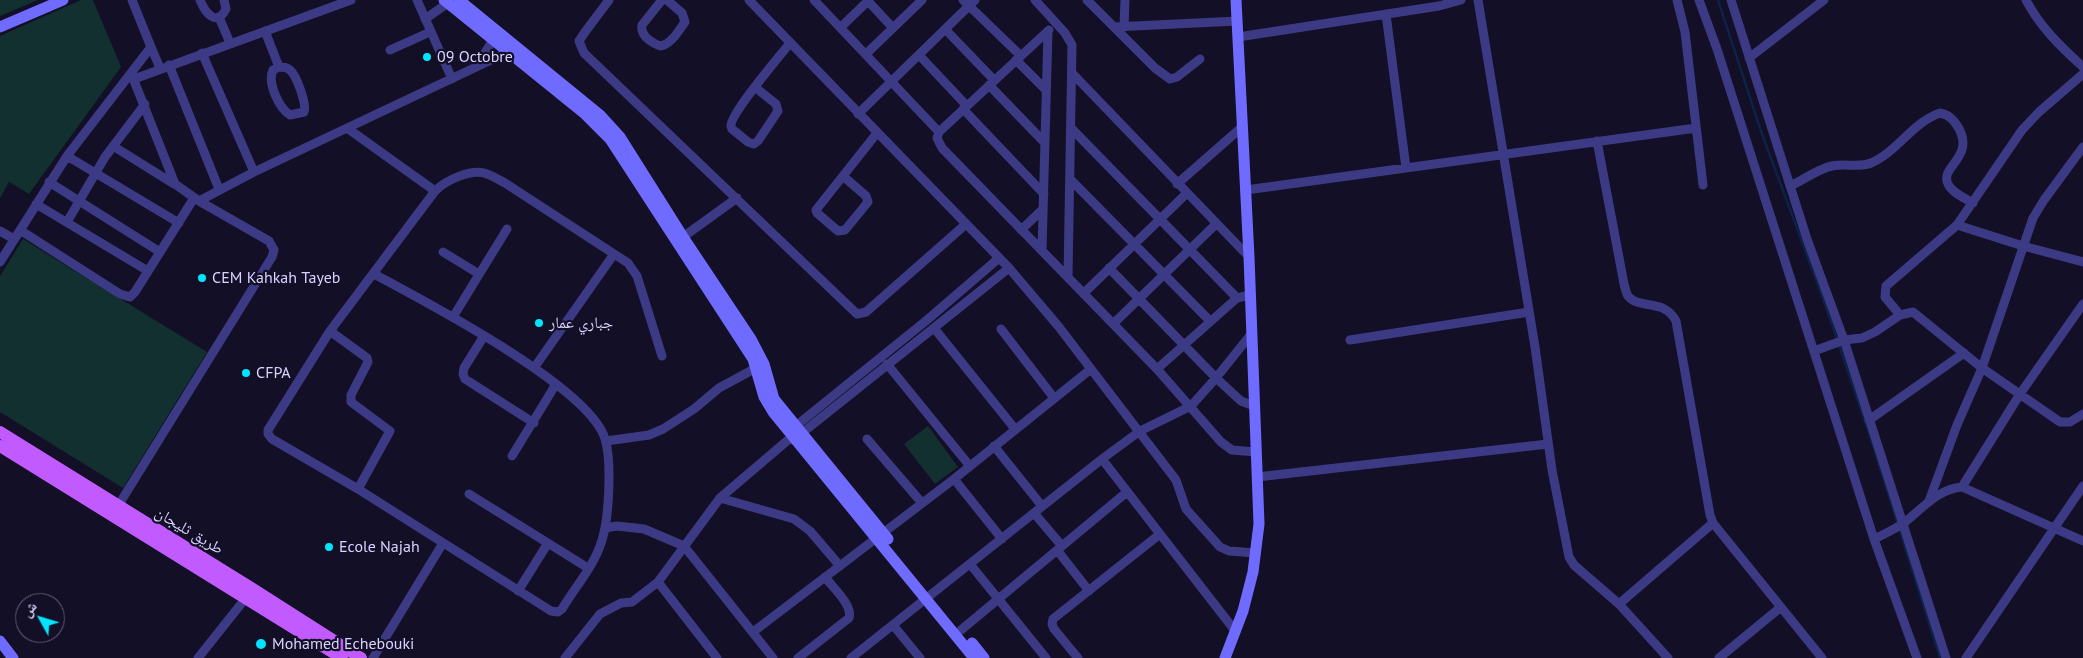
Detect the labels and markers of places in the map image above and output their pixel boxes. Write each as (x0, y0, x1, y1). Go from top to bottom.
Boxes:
place label: 09 Octobre (437, 47, 513, 67)
marker: 09 Octobre (421, 51, 433, 63)
place label: CEM Kahkah Tayeb (212, 268, 340, 288)
marker: CEM Kahkah Tayeb (196, 272, 208, 284)
place label: جباري عمار (549, 313, 613, 333)
marker: جباري عمار (533, 317, 545, 329)
place label: CFPA (256, 363, 291, 383)
marker: CFPA (240, 367, 252, 379)
place label: Ecole Najah (339, 537, 420, 557)
marker: Ecole Najah (323, 541, 335, 553)
place label: Mohamed Echebouki (272, 634, 414, 654)
marker: Mohamed Echebouki (254, 637, 268, 651)

